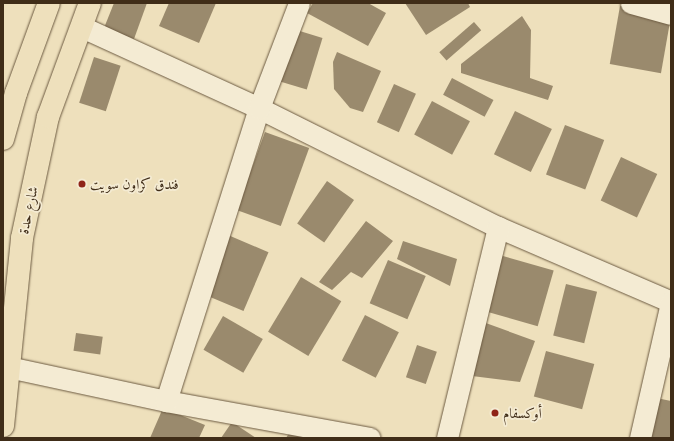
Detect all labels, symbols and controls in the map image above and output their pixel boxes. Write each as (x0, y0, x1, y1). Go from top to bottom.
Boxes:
place label: فندق كراون سويت (90, 176, 179, 192)
marker: فندق كراون سويت (77, 179, 87, 189)
street label: شارع حدة (15, 185, 41, 235)
place label: أوكسفام (503, 405, 542, 421)
marker: أوكسفام (490, 408, 500, 418)

